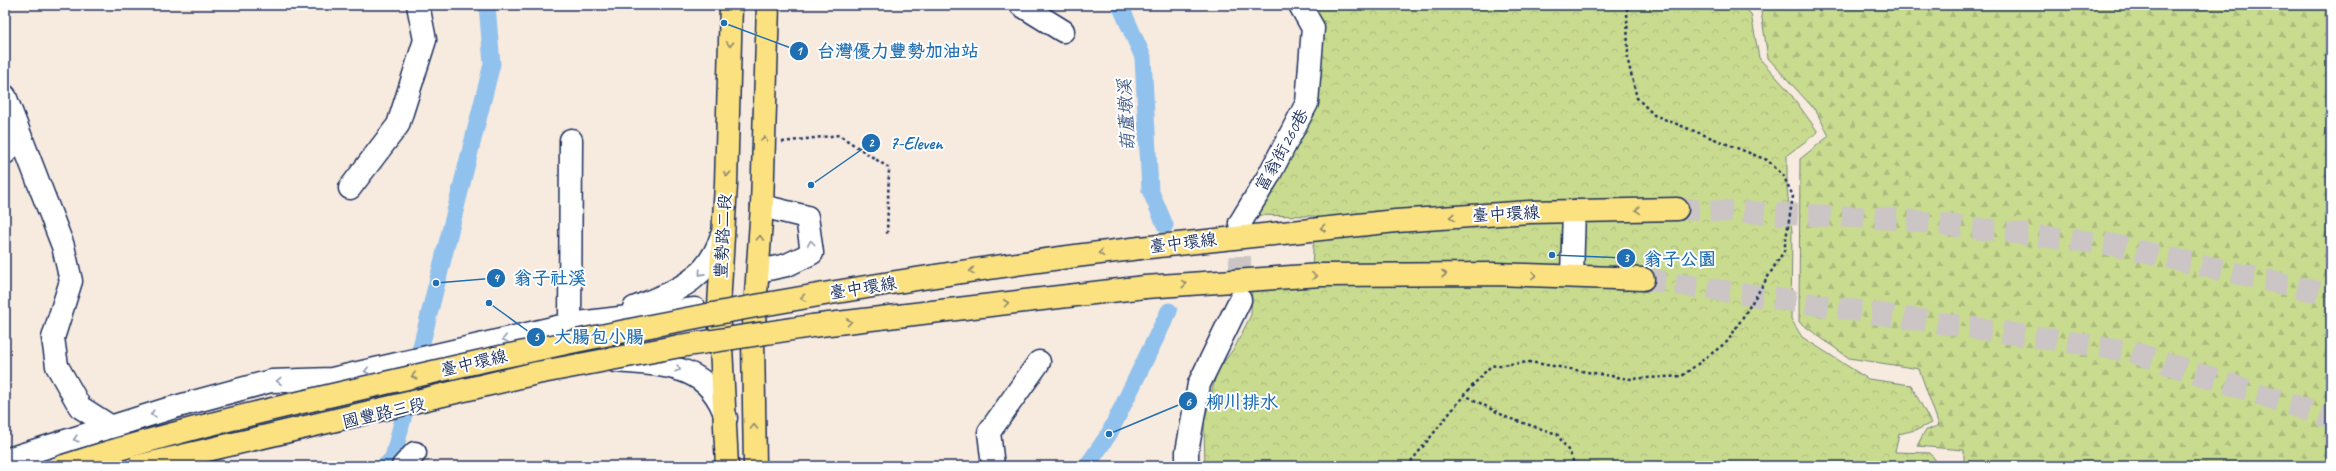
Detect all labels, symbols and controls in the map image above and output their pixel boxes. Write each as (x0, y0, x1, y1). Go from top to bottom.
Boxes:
callout: 台灣優力豐勢加油站 (789, 36, 987, 66)
text: 台灣優力豐勢加油站 (817, 40, 979, 62)
one-way arrow (726, 41, 734, 47)
text: 1 (796, 43, 803, 59)
water label: 葫蘆墩溪 (1113, 77, 1139, 152)
street label: 富翁街260巷 (1251, 104, 1314, 195)
callout: 7-Eleven (861, 128, 950, 158)
text: 7-Eleven (890, 132, 944, 154)
text: 2 (868, 135, 875, 151)
one-way arrow (760, 136, 768, 142)
one-way arrow (722, 171, 731, 177)
street label: 豐勢路二段 (710, 193, 736, 279)
street label: 臺中環線 (1471, 202, 1541, 226)
one-way arrow (1635, 205, 1641, 214)
one-way arrow (1449, 213, 1455, 222)
one-way arrow (1320, 224, 1326, 233)
street label: 臺中環線 (1148, 228, 1218, 258)
one-way arrow (756, 235, 765, 241)
one-way arrow (807, 240, 816, 246)
callout: 翁子公園 (1616, 243, 1724, 273)
one-way arrow (1098, 248, 1104, 257)
text: 翁子公園 (1644, 248, 1716, 270)
text: 3 (1623, 250, 1630, 266)
callout: 翁子社溪 (486, 263, 594, 293)
one-way arrow (969, 266, 975, 275)
text: 翁子社溪 (514, 267, 586, 289)
one-way arrow (698, 268, 705, 276)
text: 4 (493, 270, 500, 286)
one-way arrow (1441, 270, 1447, 278)
one-way arrow (1311, 271, 1317, 280)
one-way arrow (1531, 271, 1537, 279)
street label: 臺中環線 (828, 272, 898, 304)
one-way arrow (1181, 279, 1187, 288)
one-way arrow (799, 294, 806, 302)
one-way arrow (1003, 299, 1009, 308)
one-way arrow (846, 318, 852, 327)
callout: 大腸包小腸 (526, 322, 652, 352)
text: 大腸包小腸 (554, 326, 644, 348)
text: 5 (533, 329, 540, 345)
one-way arrow (502, 335, 509, 343)
street label: 臺中環線 (439, 345, 509, 381)
one-way arrow (675, 364, 682, 373)
one-way arrow (364, 366, 370, 374)
one-way arrow (411, 372, 418, 380)
one-way arrow (276, 377, 282, 385)
callout: 柳川排水 (1178, 386, 1286, 416)
text: 柳川排水 (1206, 391, 1278, 413)
street label: 國豐路三段 (340, 393, 428, 433)
text: 6 (1185, 394, 1192, 410)
one-way arrow (150, 409, 157, 418)
one-way arrow (750, 424, 758, 430)
one-way arrow (72, 434, 79, 443)

